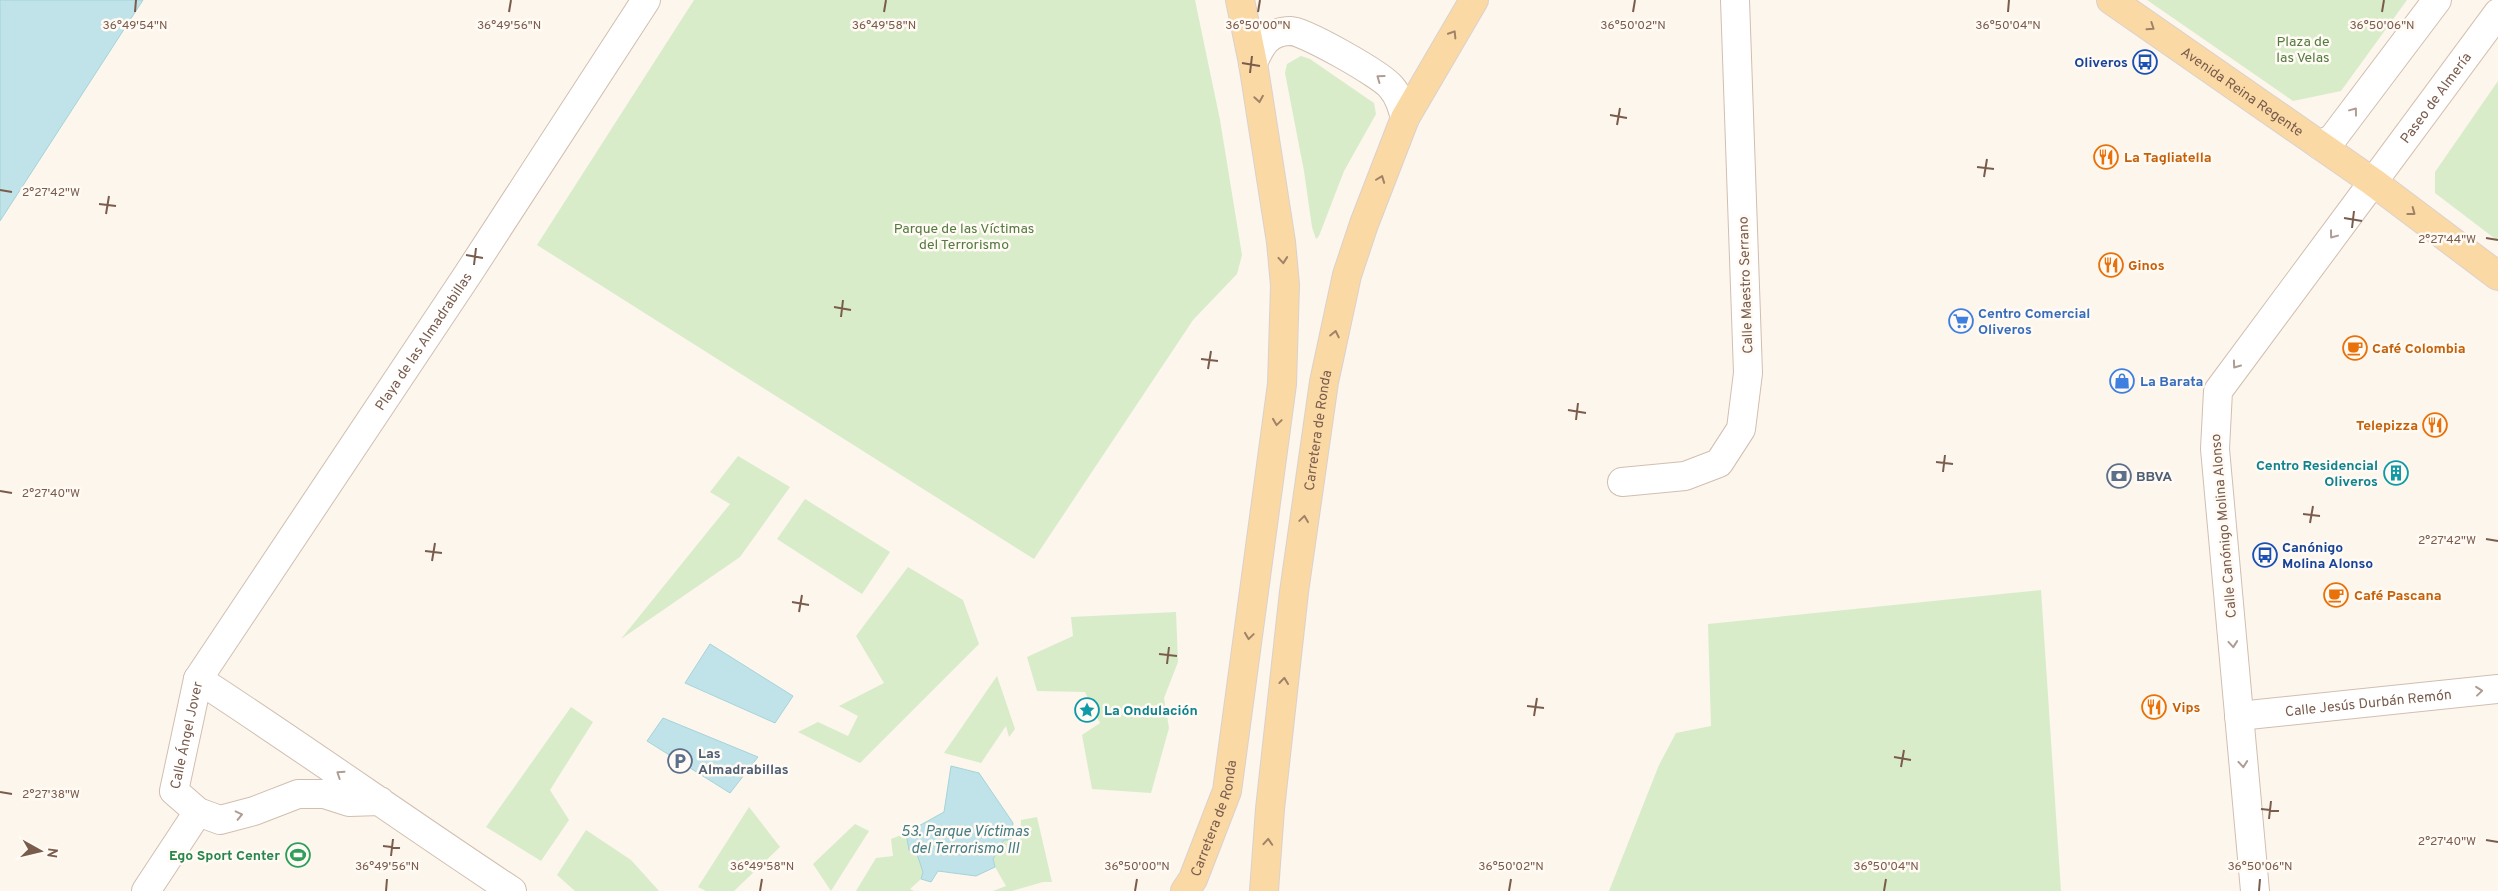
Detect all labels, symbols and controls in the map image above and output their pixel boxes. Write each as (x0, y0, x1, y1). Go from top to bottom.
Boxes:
text: 36°49'54"N (103, 18, 167, 34)
text: 36°49'56"N (477, 18, 541, 34)
text: 36°49'58"N (852, 18, 916, 34)
text: 36°50'00"N (1225, 18, 1291, 34)
text: 36°50'02"N (1600, 18, 1666, 34)
text: 36°50'04"N (1975, 18, 2041, 34)
text: 36°50'06"N (2349, 18, 2415, 34)
one-way arrow (2145, 21, 2155, 30)
one-way arrow (1447, 30, 1457, 39)
park label: Plaza de las Velas (2276, 34, 2330, 67)
street label: Avenida Reina Regente (2177, 44, 2306, 141)
bus stop icon: Oliveros (2132, 49, 2158, 75)
street label: Paseo de Almería (2397, 50, 2476, 147)
place label: Oliveros (2074, 55, 2128, 72)
one-way arrow (1376, 75, 1386, 84)
one-way arrow (1253, 95, 1263, 104)
one-way arrow (2348, 108, 2356, 117)
restaurant icon: La Tagliatella (2093, 144, 2119, 170)
place label: La Tagliatella (2124, 150, 2212, 167)
one-way arrow (1375, 175, 1386, 184)
text: 2°27'42"W (22, 185, 80, 201)
one-way arrow (2406, 206, 2416, 215)
street label: Calle Maestro Serrano (1736, 216, 1757, 354)
park label: Parque de las Víctimas del Terrorismo (894, 221, 1034, 254)
one-way arrow (2330, 229, 2338, 238)
text: 2°27'44"W (2418, 232, 2476, 248)
restaurant icon: Ginos (2098, 252, 2124, 278)
one-way arrow (1277, 256, 1288, 264)
place label: Ginos (2128, 258, 2165, 275)
street label: Playa de las Almadrabillas (372, 270, 477, 414)
place label: Centro Comercial Oliveros (1978, 306, 2090, 339)
supermarket icon: Centro Comercial Oliveros (1948, 308, 1974, 334)
one-way arrow (1329, 330, 1339, 339)
cafe icon: Café Colombia (2342, 335, 2368, 361)
place label: Café Colombia (2372, 341, 2466, 358)
one-way arrow (2233, 359, 2241, 368)
street label: Carretera de Ronda (1302, 368, 1336, 492)
shop icon: La Barata (2109, 368, 2135, 394)
place label: La Barata (2140, 374, 2203, 391)
restaurant icon: Telepizza (2422, 412, 2448, 438)
place label: Telepizza (2356, 418, 2418, 435)
one-way arrow (1272, 419, 1283, 427)
street label: Calle Canónigo Molina Alonso (2208, 433, 2241, 619)
place label: Centro Residencial Oliveros (2256, 458, 2378, 491)
building icon: Centro Residencial Oliveros (2383, 460, 2409, 486)
bank icon: BBVA (2106, 463, 2132, 489)
place label: BBVA (2136, 469, 2172, 486)
text: 2°27'40"W (22, 486, 80, 502)
one-way arrow (1298, 515, 1309, 523)
text: 2°27'42"W (2418, 533, 2476, 549)
place label: Canónigo Molina Alonso (2282, 540, 2373, 573)
bus stop icon: Canónigo Molina Alonso (2252, 542, 2278, 568)
cafe icon: Café Pascana (2323, 582, 2349, 608)
place label: Café Pascana (2354, 588, 2442, 605)
one-way arrow (1244, 632, 1255, 640)
one-way arrow (2227, 640, 2238, 648)
one-way arrow (1278, 676, 1289, 684)
street label: Calle Ángel Jover (168, 680, 207, 791)
one-way arrow (2475, 686, 2483, 697)
street label: Calle Jesús Durbán Remón (2284, 687, 2453, 721)
restaurant icon: Vips (2141, 694, 2167, 720)
place icon: La Ondulación (1074, 697, 1100, 723)
place label: Vips (2172, 700, 2200, 717)
place label: La Ondulación (1104, 703, 1198, 720)
place label: Las Almadrabillas (698, 746, 789, 779)
parking icon: Las Almadrabillas (667, 748, 693, 774)
street label: Carretera de Ronda (1188, 759, 1241, 879)
one-way arrow (2237, 761, 2248, 769)
one-way arrow (336, 771, 345, 780)
text: 2°27'38"W (22, 787, 80, 803)
one-way arrow (234, 810, 243, 821)
water label: 53. Parque Víctimas del Terrorismo III (901, 823, 1029, 859)
north arrow (15, 826, 65, 876)
text: 2°27'40"W (2418, 834, 2476, 850)
one-way arrow (1262, 838, 1273, 846)
sports icon: Ego Sport Center (285, 842, 311, 868)
text: N (42, 846, 61, 859)
place label: Ego Sport Center (169, 848, 280, 865)
text: 36°49'56"N (355, 859, 419, 875)
text: 36°49'58"N (730, 859, 794, 875)
text: 36°50'00"N (1104, 859, 1170, 875)
text: 36°50'02"N (1478, 859, 1544, 875)
text: 36°50'04"N (1853, 859, 1919, 875)
text: 36°50'06"N (2227, 859, 2293, 875)

